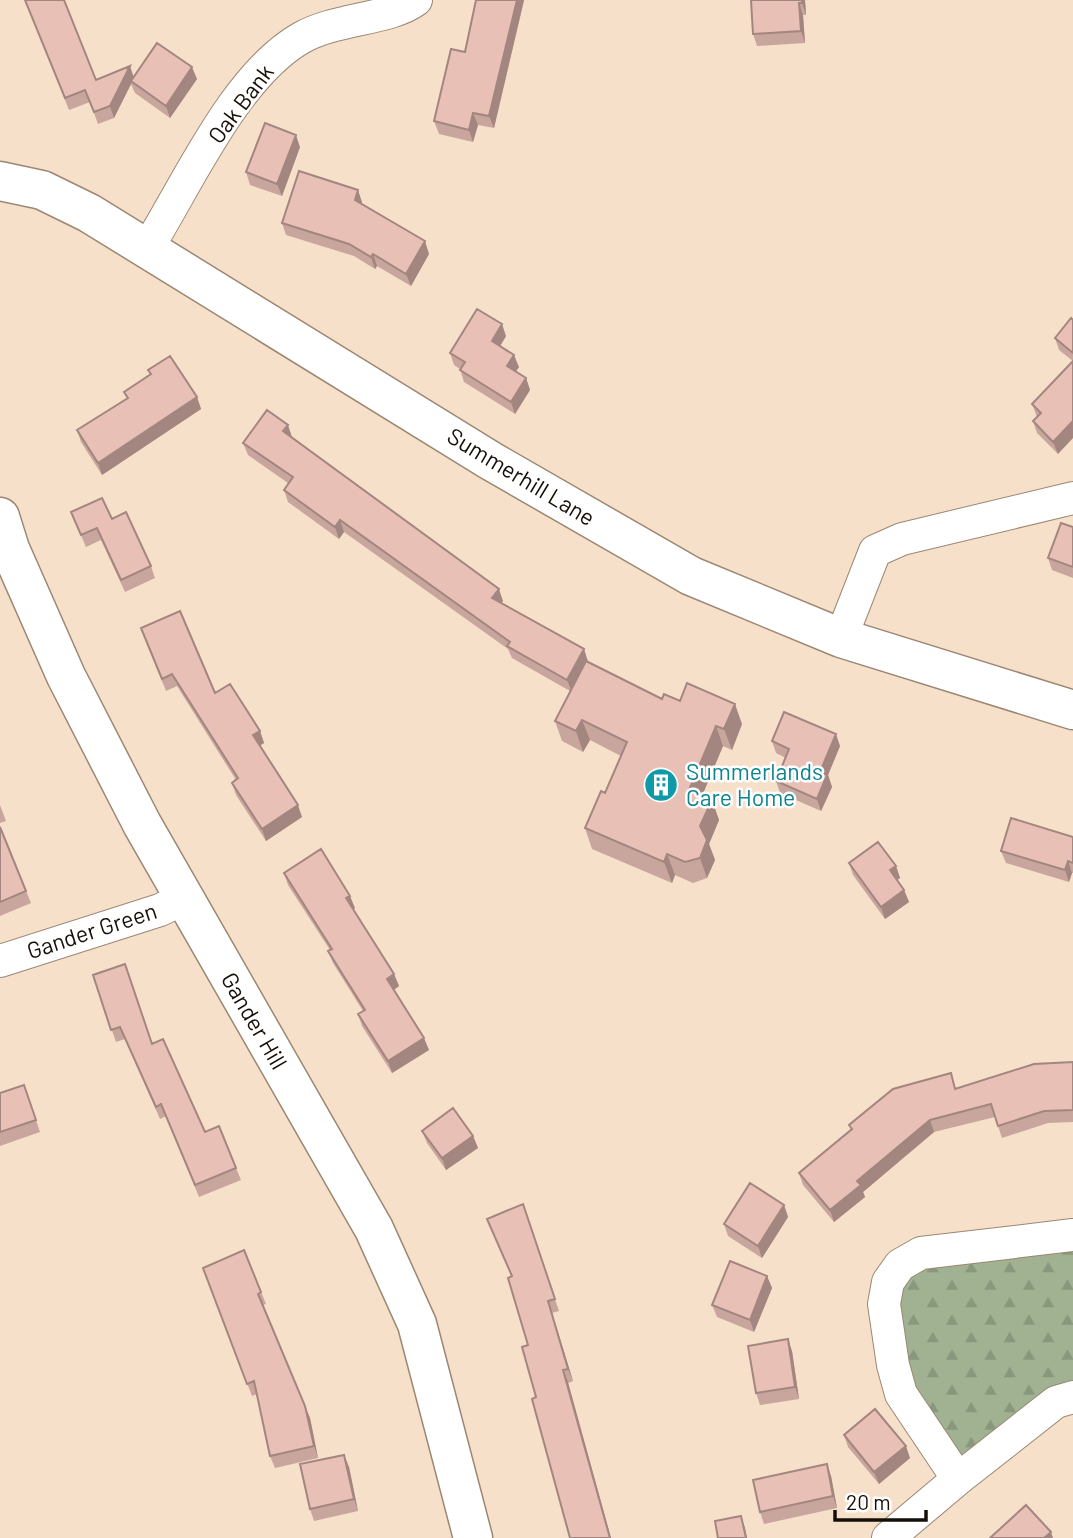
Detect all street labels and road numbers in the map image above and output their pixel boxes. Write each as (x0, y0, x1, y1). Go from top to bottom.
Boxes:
street label: Oak Bank (201, 58, 279, 149)
street label: Summerhill Lane (443, 421, 600, 531)
street label: Gander Green (23, 896, 160, 964)
street label: Gander Hill (216, 967, 294, 1074)

